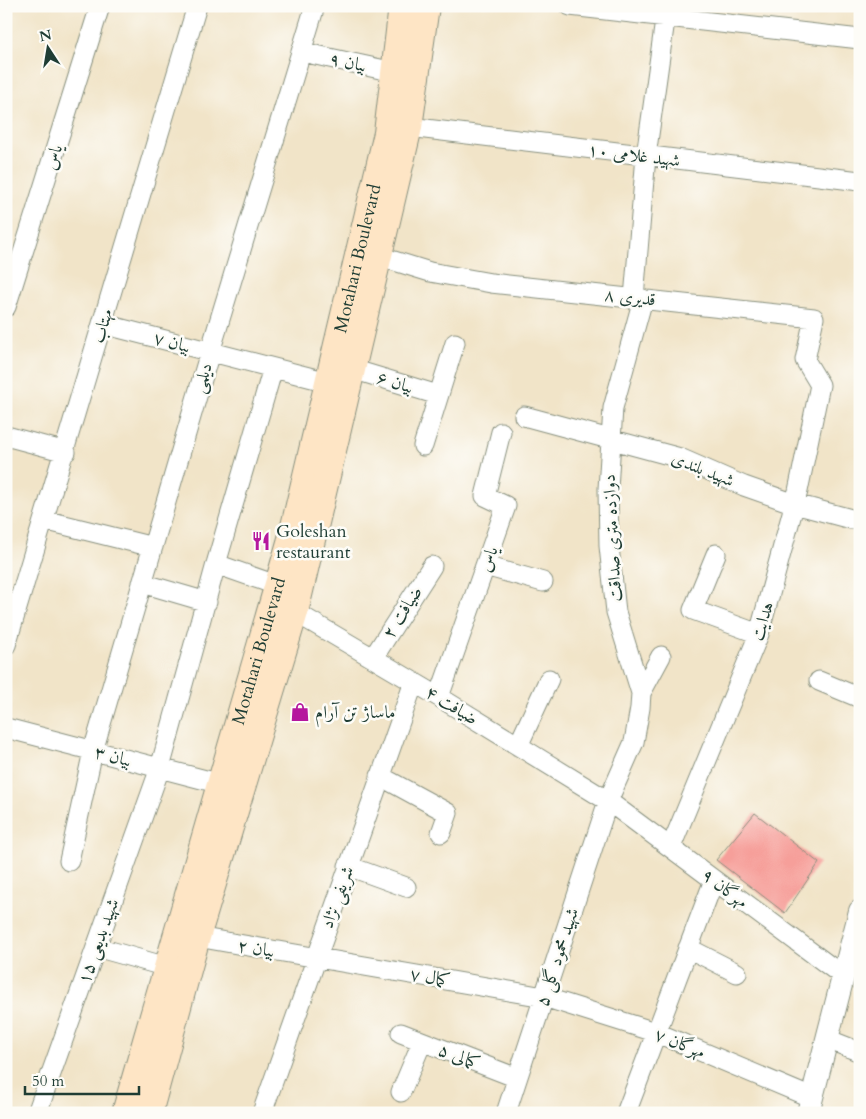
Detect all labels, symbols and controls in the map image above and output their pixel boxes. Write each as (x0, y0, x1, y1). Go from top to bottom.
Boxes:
north arrow (22, 22, 72, 72)
text: N (37, 25, 53, 46)
street label: بیان ۹ (327, 46, 369, 79)
street label: شهید غلامی ۱۰ (586, 137, 682, 174)
street label: یاس (38, 140, 70, 173)
street label: Motahari Boulevard (328, 181, 388, 335)
street label: قدیری ۸ (603, 282, 657, 313)
street label: مهتاب (86, 306, 119, 346)
street label: بیان ۷ (151, 326, 193, 359)
street label: دیلمی (186, 360, 219, 396)
street label: بیان ۶ (373, 365, 416, 400)
street label: شهید بلندی (668, 446, 738, 493)
street label: دوازده متری صداقت (597, 474, 628, 602)
place label: Goleshan restaurant (276, 519, 351, 565)
restaurant icon: Goleshan restaurant (250, 530, 272, 552)
street label: یاس (472, 541, 505, 575)
street label: Motahari Boulevard (226, 574, 292, 728)
street label: ضیافت ۲ (377, 581, 428, 643)
street label: هدایت (745, 598, 780, 644)
street label: ضیافت ۴ (421, 680, 483, 731)
place label: ماساژ تن آرام (315, 700, 396, 728)
shop icon: ماساژ تن آرام (289, 701, 311, 723)
street label: بیان ۳ (92, 740, 134, 773)
street label: شریفی نژاد (315, 863, 360, 932)
street label: مهرگان ۹ (696, 863, 753, 914)
street label: شهید بدیعی ۱۵ (71, 895, 125, 987)
street label: شهید محمود گلی ۵ (530, 905, 585, 1010)
street label: بیان ۲ (236, 933, 276, 964)
street label: کمال ۷ (408, 962, 452, 993)
street label: مهرگان ۷ (651, 1022, 709, 1065)
street label: کمالی ۵ (434, 1037, 483, 1076)
scale bar (25, 1064, 139, 1096)
text: 50 m (32, 1071, 64, 1091)

